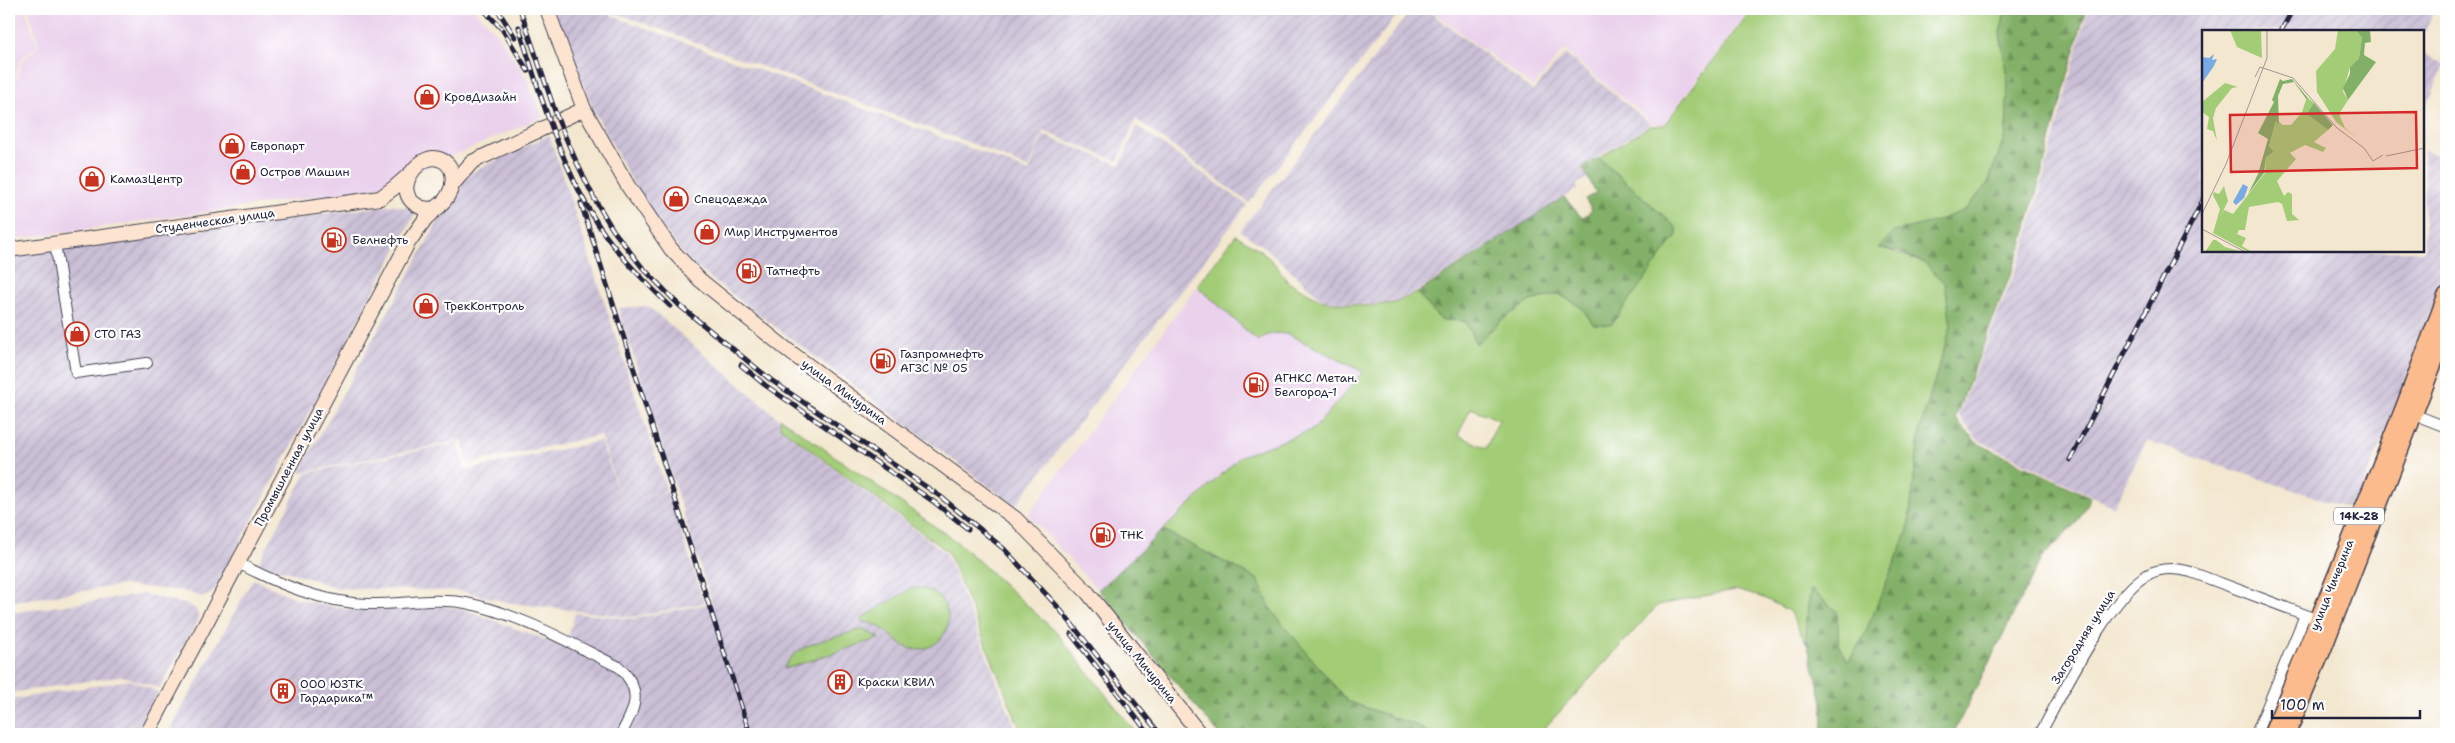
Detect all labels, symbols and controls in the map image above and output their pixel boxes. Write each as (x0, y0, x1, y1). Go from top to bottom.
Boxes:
inset map (2202, 30, 2425, 252)
shop icon: КровДизайн (414, 84, 440, 110)
place label: КровДизайн (444, 89, 517, 105)
shop icon: Европарт (219, 133, 245, 159)
place label: Европарт (250, 138, 305, 154)
shop icon: Остров Машин (230, 159, 256, 185)
place label: Остров Машин (260, 164, 350, 180)
shop icon: КамазЦентр (79, 166, 105, 192)
place label: КамазЦентр (110, 171, 183, 187)
shop icon: Спецодежда (663, 186, 689, 212)
place label: Спецодежда (694, 191, 768, 207)
street label: Студенческая улица (154, 205, 276, 237)
shop icon: Мир Инструментов (694, 219, 720, 245)
place label: Мир Инструментов (724, 224, 838, 240)
fuel station icon: Белнефть (321, 227, 347, 253)
place label: Белнефть (352, 232, 408, 248)
fuel station icon: Татнефть (736, 258, 762, 284)
place label: Татнефть (766, 263, 820, 279)
shop icon: ТрекКонтроль (413, 293, 439, 319)
place label: ТрекКонтроль (444, 298, 524, 314)
shop icon: СТО ГАЗ (64, 321, 90, 347)
place label: СТО ГАЗ (94, 326, 141, 342)
place label: Газпромнефть АГЗС № 05 (900, 346, 984, 376)
fuel station icon: Газпромнефть АГЗС № 05 (870, 348, 896, 374)
street label: улица Мичурина (798, 356, 890, 429)
place label: АГНКС Метан. Белгород-1 (1274, 370, 1357, 400)
fuel station icon: АГНКС Метан. Белгород-1 (1243, 372, 1269, 398)
street label: Промышленная улица (251, 404, 327, 529)
road number: 14К-28 (2334, 508, 2384, 524)
fuel station icon: ТНК (1090, 522, 1116, 548)
place label: ТНК (1120, 527, 1144, 543)
street label: улица Чичерина (2306, 537, 2358, 633)
street label: Загородняя улица (2048, 586, 2119, 687)
street label: улица Мичурина (1104, 617, 1181, 707)
building icon: Краски КВИЛ (827, 669, 853, 695)
place label: Краски КВИЛ (858, 674, 935, 690)
place label: ООО ЮЗТК Гардарика™ (300, 676, 373, 706)
building icon: ООО ЮЗТК Гардарика™ (270, 678, 296, 704)
scale bar (2272, 688, 2420, 720)
text: 100 m (2280, 695, 2325, 715)

